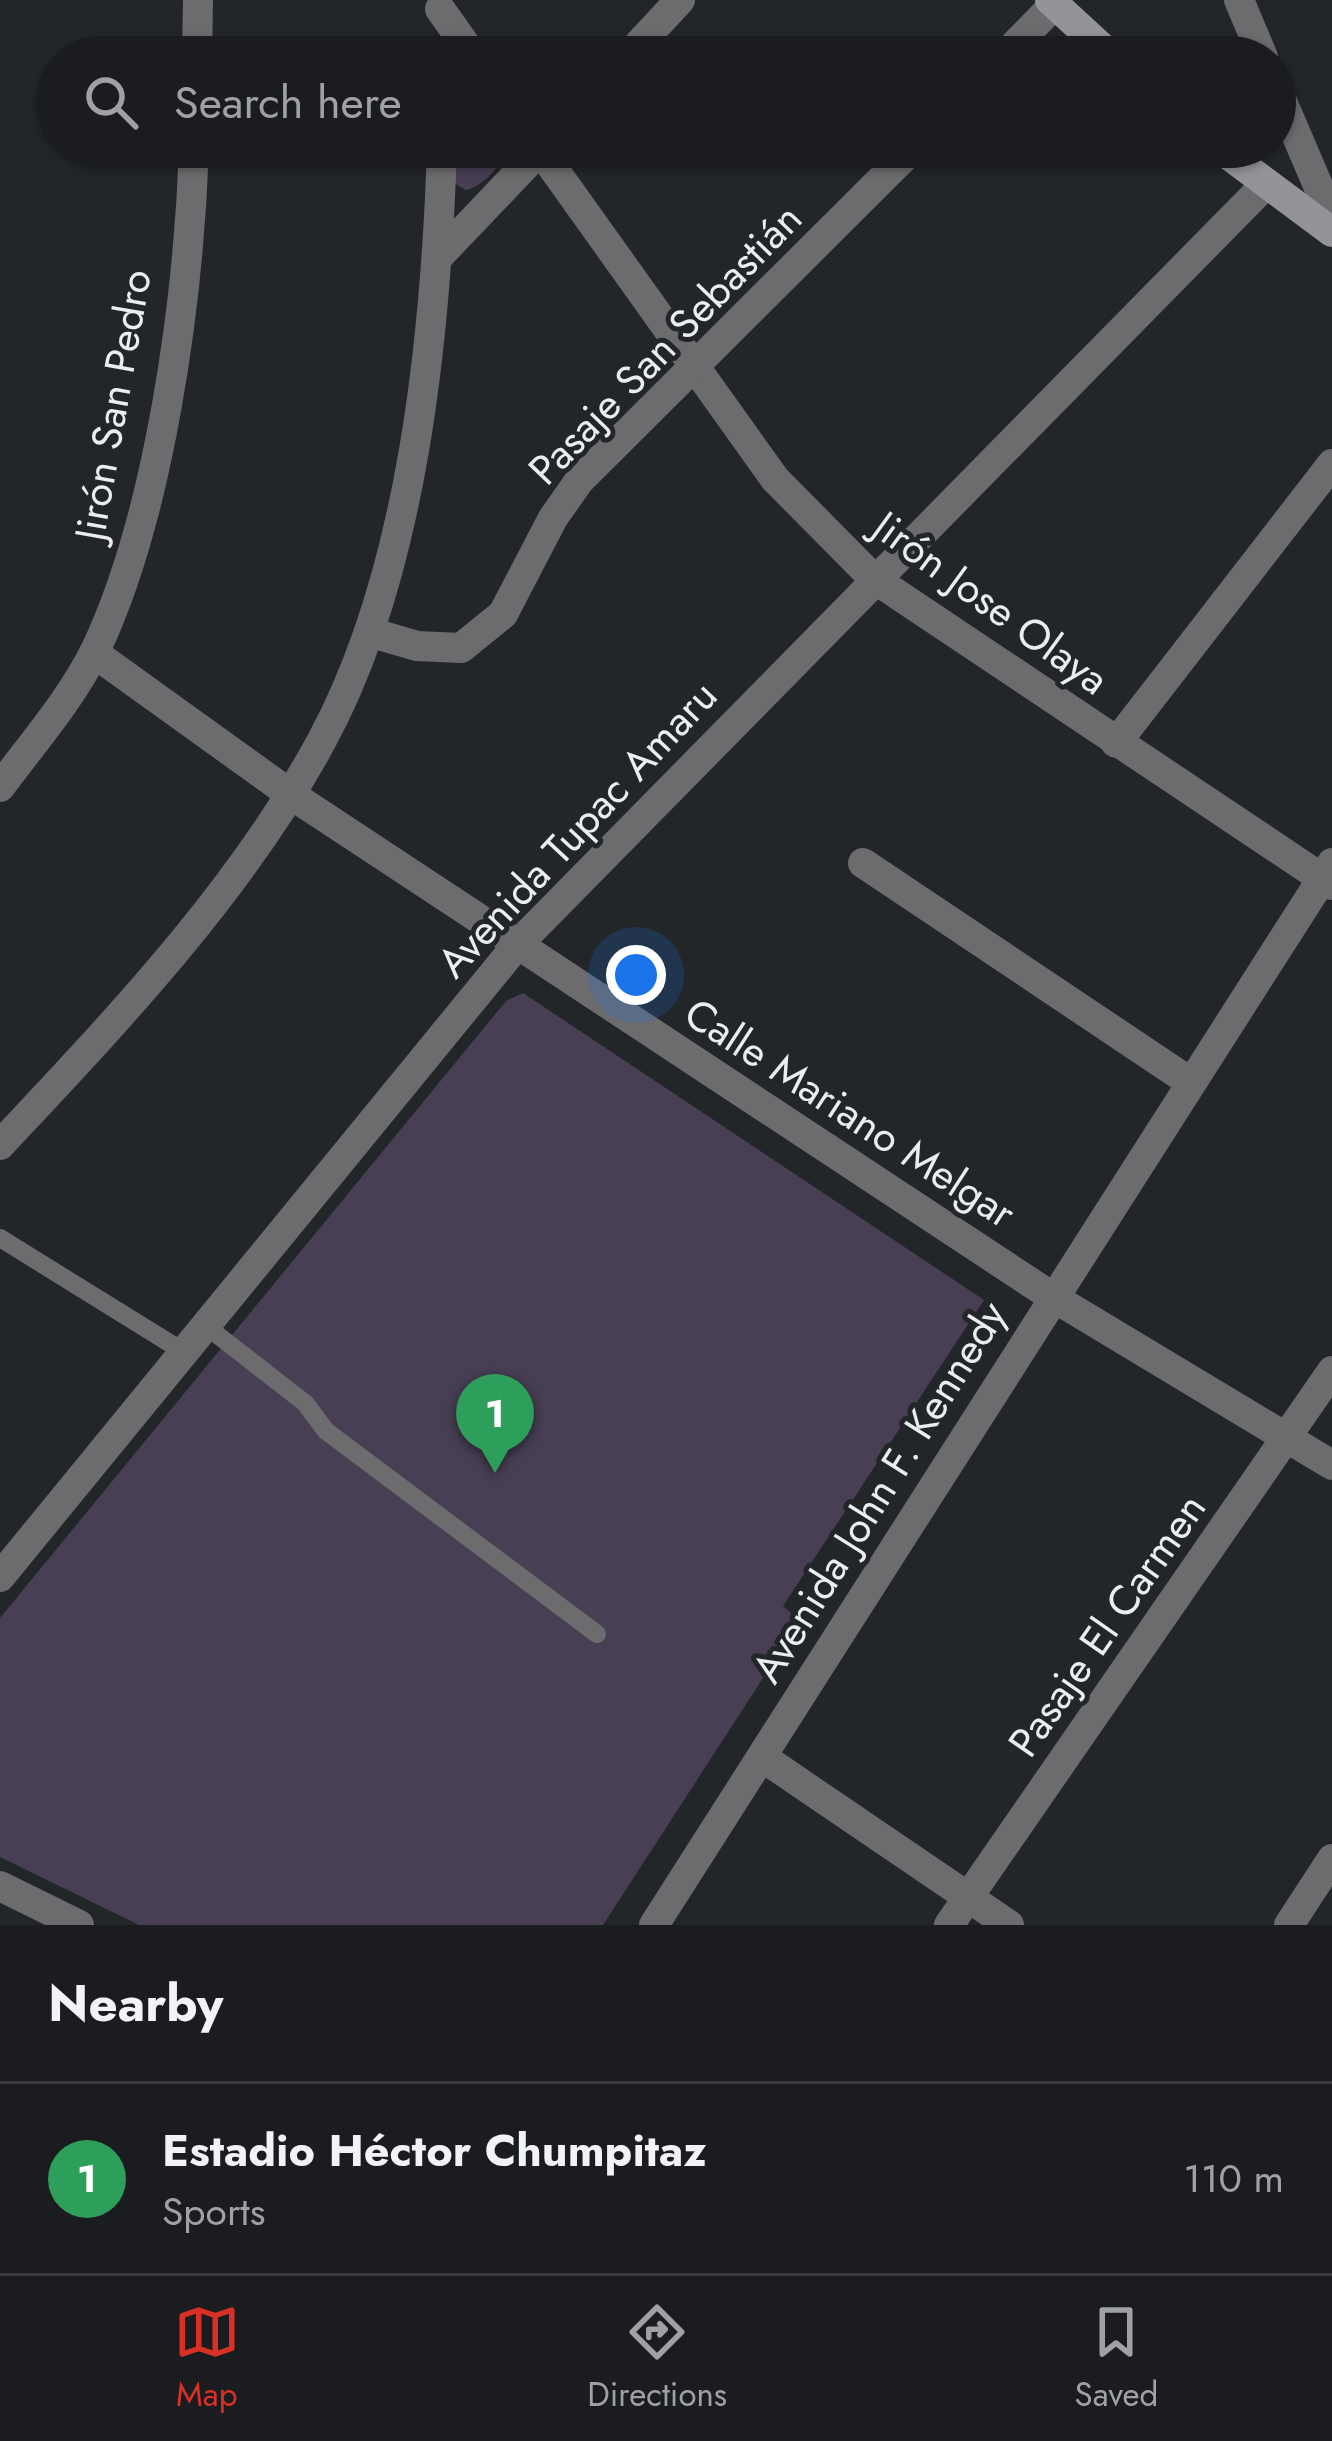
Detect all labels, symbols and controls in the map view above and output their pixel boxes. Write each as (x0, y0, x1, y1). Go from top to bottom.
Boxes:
search box (36, 36, 1296, 168)
icon: search (78, 69, 144, 135)
text: Search here (174, 70, 402, 135)
street label: Pasaje San Sebastián (514, 189, 816, 499)
street label: Jirón San Pedro (58, 265, 167, 550)
street label: Jirón Jose Olaya (857, 494, 1121, 709)
street label: Avenida Tupac Amaru (423, 667, 731, 991)
your location (606, 945, 666, 1005)
street label: Calle Mariano Melgar (672, 983, 1028, 1243)
street label: Avenida John F. Kennedy (737, 1289, 1022, 1695)
pin: 1 (456, 1374, 534, 1473)
street label: Pasaje El Carmen (993, 1481, 1221, 1769)
text: Nearby (48, 1966, 223, 2040)
text: Estadio Héctor Chumpitaz (162, 2118, 707, 2183)
text: 1 (77, 2150, 97, 2207)
text: 110 m (1183, 2150, 1284, 2207)
text: Sports (162, 2183, 265, 2240)
tab: Map (174, 2299, 240, 2418)
tab: Directions (587, 2299, 727, 2418)
tab: Saved (1075, 2299, 1158, 2418)

